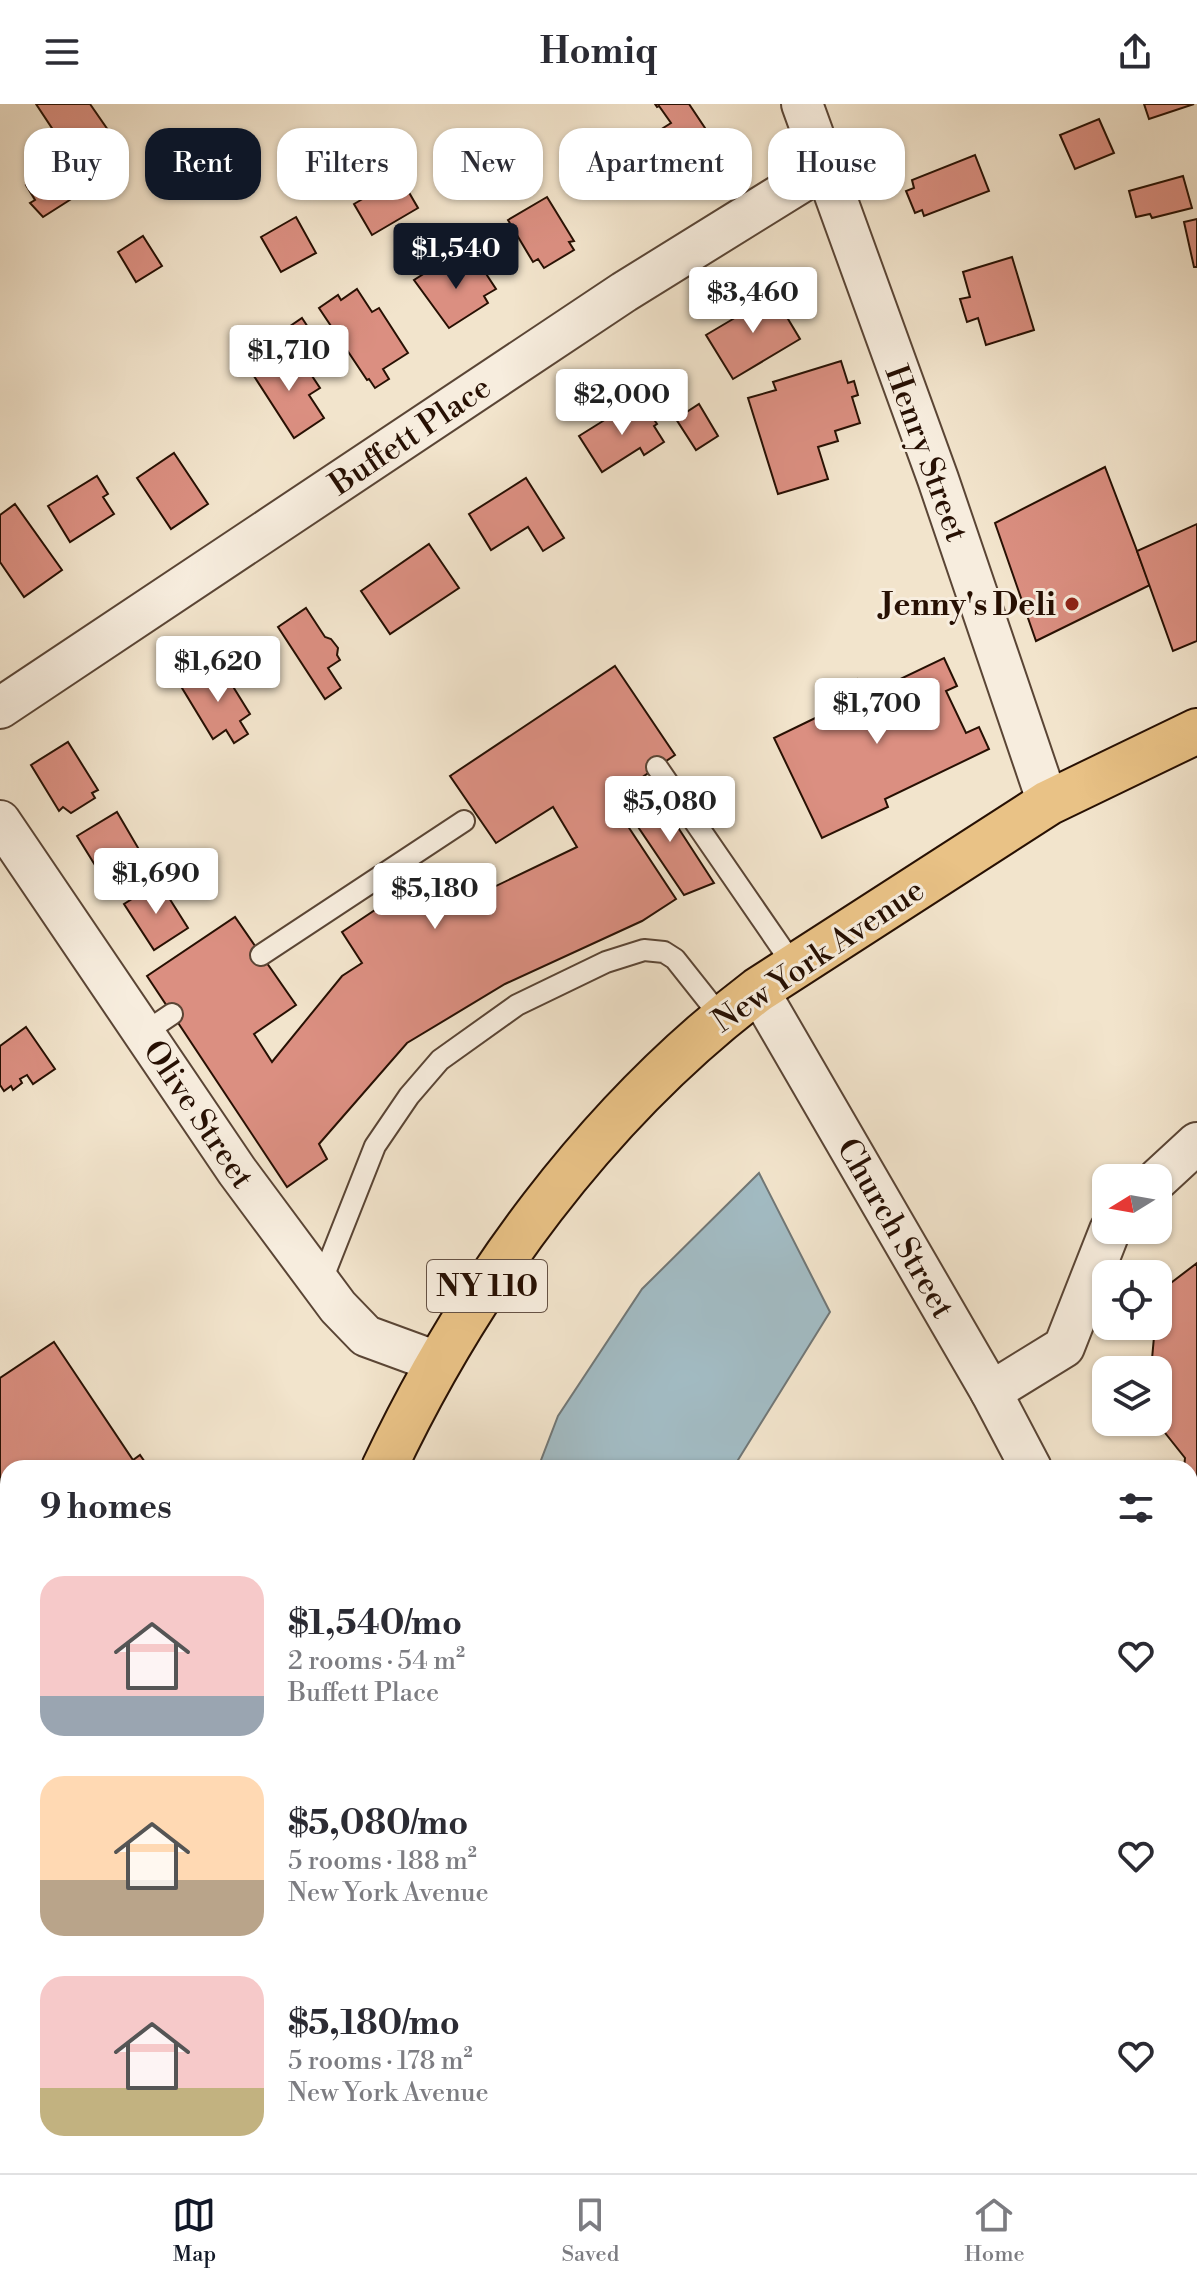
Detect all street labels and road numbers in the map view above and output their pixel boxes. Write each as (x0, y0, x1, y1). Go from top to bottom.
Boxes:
street label: Henry Street (876, 360, 976, 547)
street label: Buffett Place (321, 367, 499, 505)
street label: New York Avenue (705, 870, 932, 1041)
street label: Olive Street (134, 1033, 262, 1196)
street label: Church Street (828, 1131, 963, 1326)
road number: NY 110 (427, 1260, 547, 1312)

